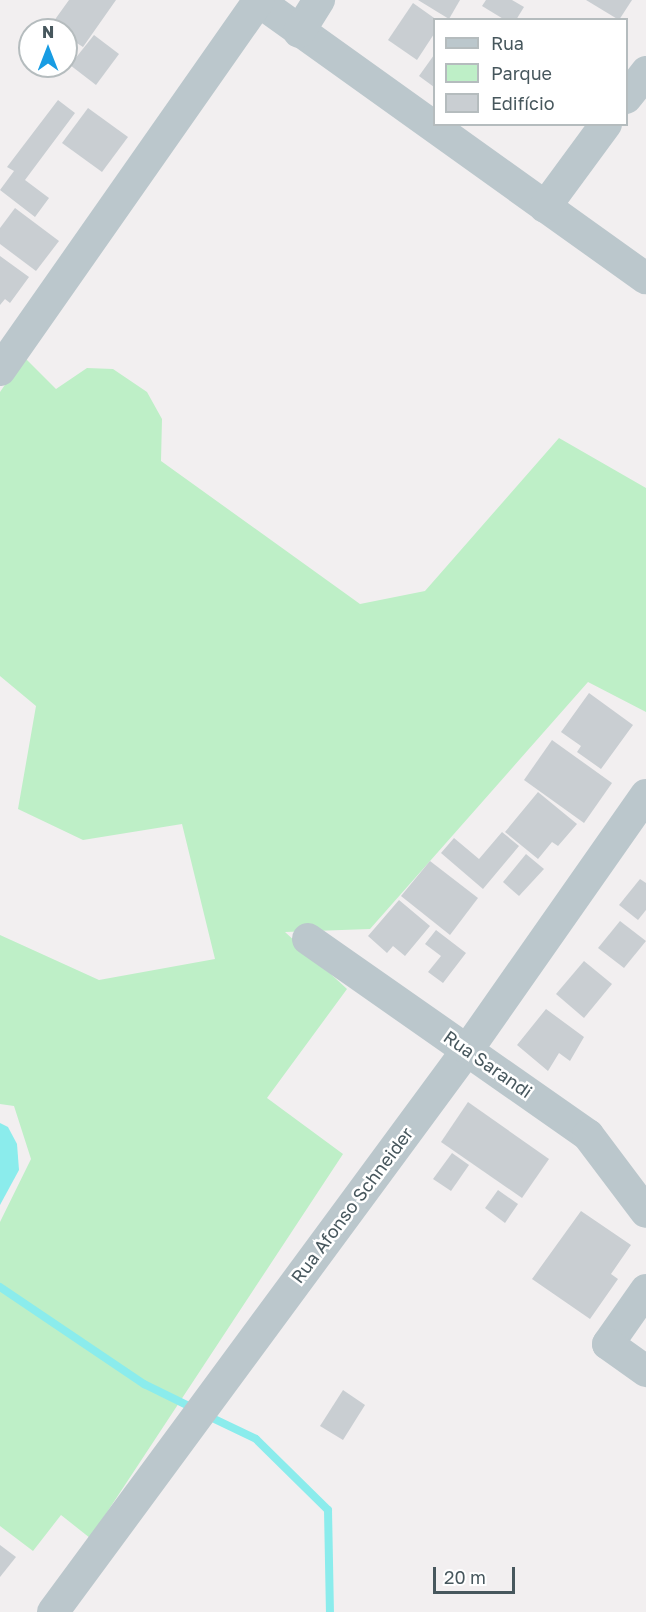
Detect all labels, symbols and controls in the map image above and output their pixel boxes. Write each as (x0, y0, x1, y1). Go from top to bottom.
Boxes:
north arrow (18, 18, 78, 78)
legend (433, 18, 628, 126)
text: N (42, 22, 54, 42)
text: Rua (491, 32, 524, 54)
text: Parque (491, 62, 552, 84)
text: Edifício (491, 92, 555, 114)
street label: Rua Sarandi (440, 1026, 536, 1102)
street label: Rua Afonso Schneider (286, 1123, 418, 1287)
scale bar (436, 1555, 518, 1593)
text: 20 m (444, 1566, 486, 1588)

